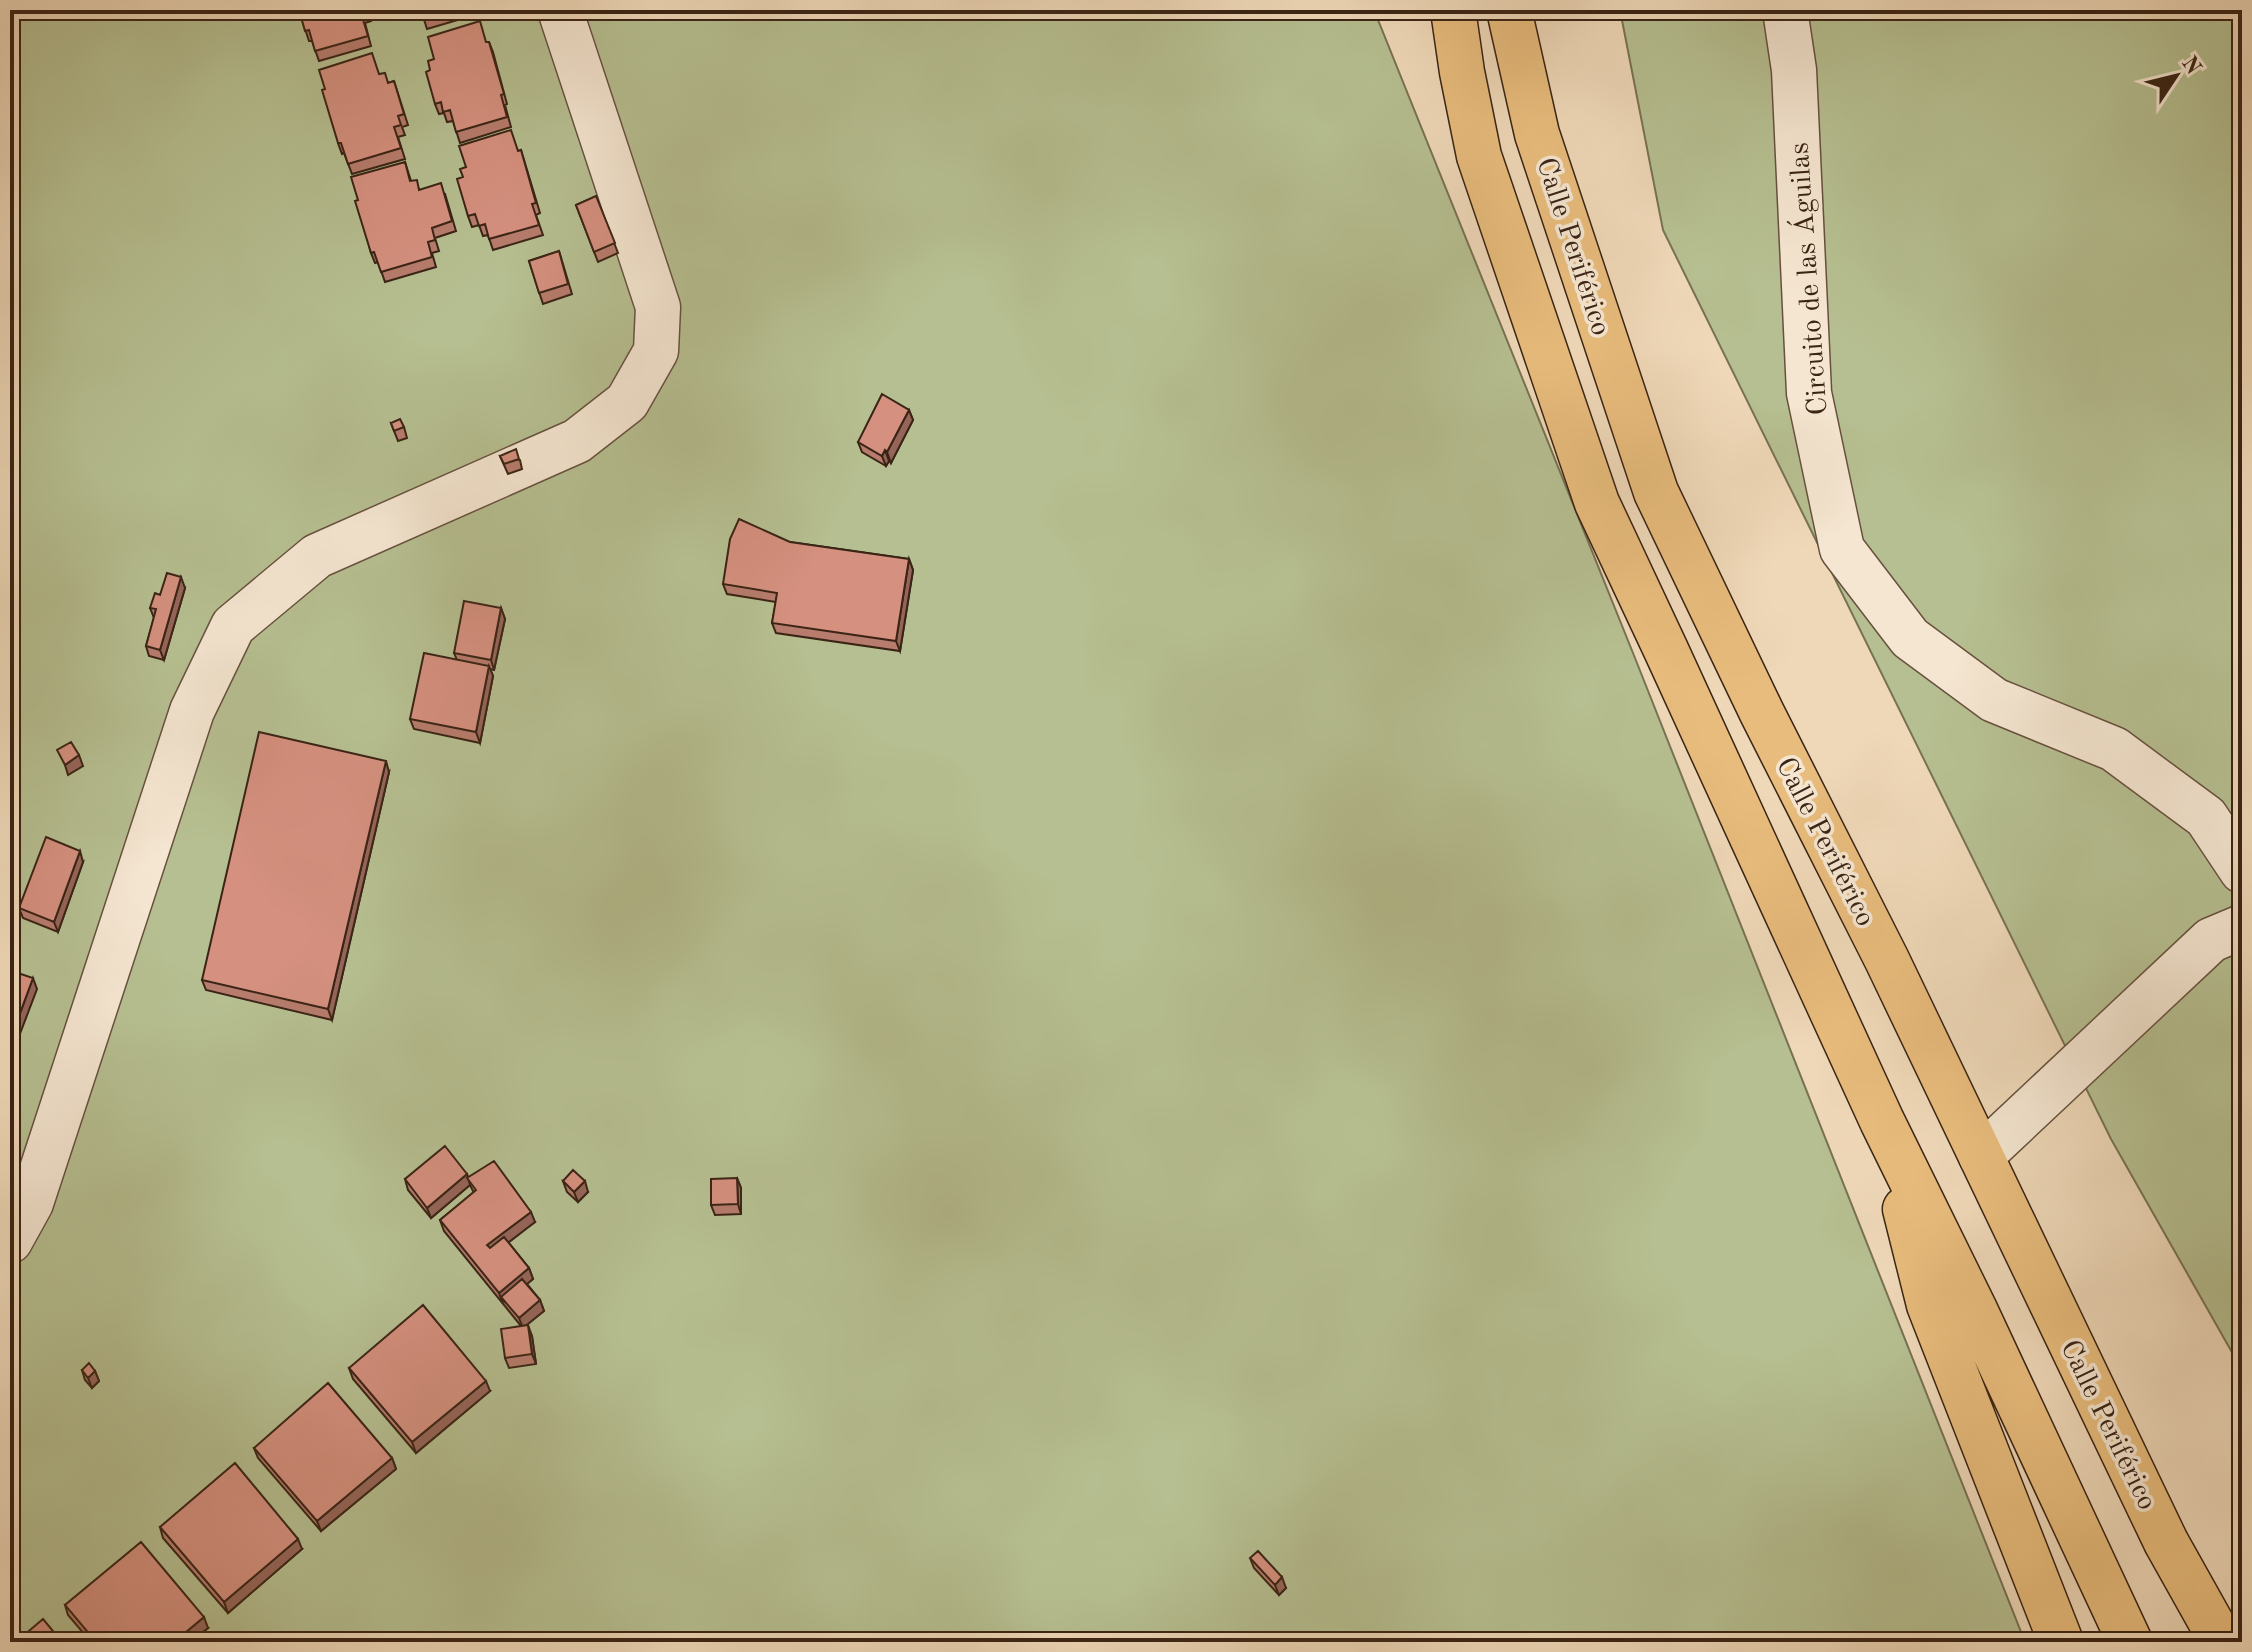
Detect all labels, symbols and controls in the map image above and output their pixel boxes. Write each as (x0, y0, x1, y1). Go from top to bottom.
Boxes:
north arrow (2136, 36, 2216, 116)
text: N (2177, 52, 2205, 79)
street label: Circuito de las Águilas (1782, 141, 1833, 416)
street label: Calle Periférico (1530, 155, 1614, 339)
street label: Calle Periférico (1770, 753, 1879, 931)
street label: Calle Periférico (2054, 1336, 2160, 1515)

